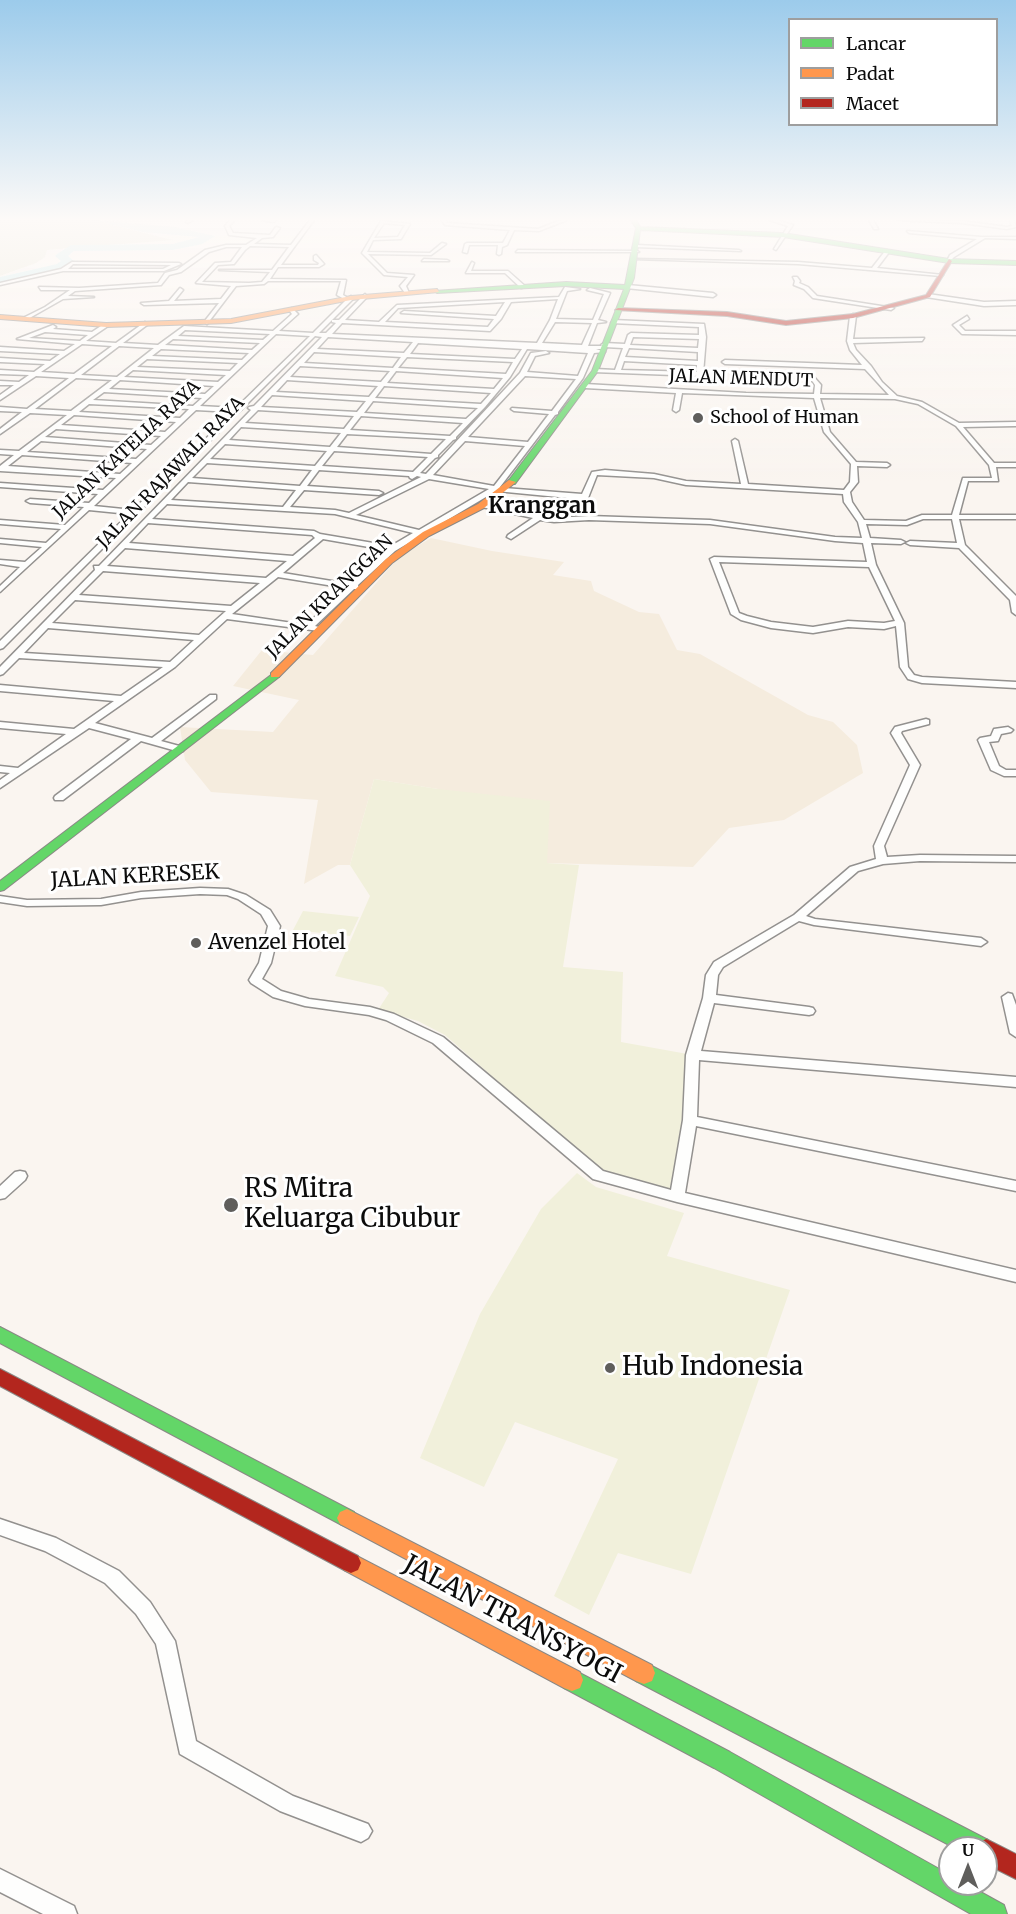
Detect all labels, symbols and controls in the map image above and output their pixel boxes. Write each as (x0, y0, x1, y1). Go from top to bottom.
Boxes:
legend (788, 18, 998, 126)
text: Lancar (846, 32, 906, 55)
text: Padat (846, 62, 895, 85)
text: Macet (846, 92, 899, 115)
street label: JALAN MENDUT (668, 366, 814, 392)
street label: JALAN KATELIA RAYA (49, 376, 205, 524)
street label: JALAN RAJAWALI RAYA (93, 393, 249, 553)
place label: School of Human (710, 407, 859, 429)
marker: School of Human (691, 411, 705, 425)
district label: Kranggan (488, 494, 596, 520)
street label: JALAN KRANGGAN (262, 531, 398, 663)
street label: JALAN KERESEK (50, 860, 220, 894)
place label: Avenzel Hotel (208, 930, 346, 956)
marker: Avenzel Hotel (189, 936, 203, 950)
place label: RS Mitra Keluarga Cibubur (244, 1174, 460, 1236)
marker: RS Mitra Keluarga Cibubur (222, 1196, 240, 1214)
place label: Hub Indonesia (622, 1352, 803, 1384)
marker: Hub Indonesia (603, 1361, 617, 1375)
street label: JALAN TRANSYOGI (397, 1549, 627, 1691)
north arrow (938, 1836, 998, 1896)
text: U (962, 1840, 974, 1860)

